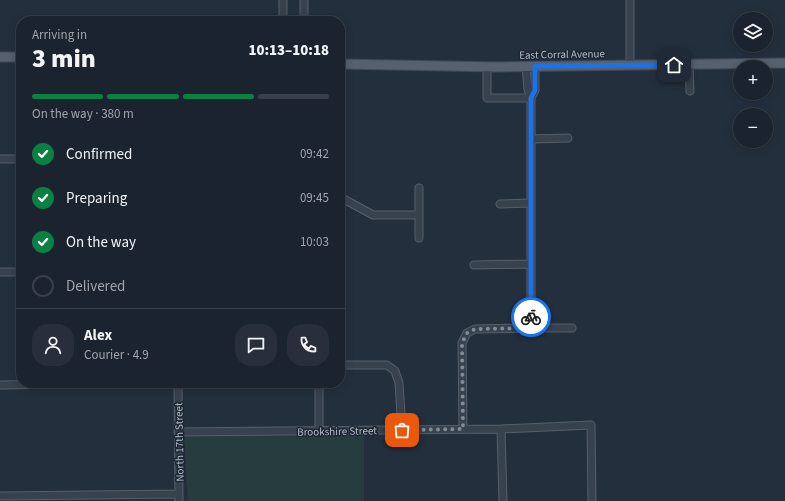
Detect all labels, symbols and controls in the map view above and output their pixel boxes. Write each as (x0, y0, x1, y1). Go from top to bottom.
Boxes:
map controls (733, 12, 773, 148)
button: layers (733, 12, 773, 52)
text: Arriving in (32, 26, 87, 44)
text: 3 min (32, 40, 96, 77)
text: 10:13–10:18 (248, 40, 329, 61)
street label: East Corral Avenue (519, 46, 606, 63)
pin (657, 48, 691, 82)
icon: home (663, 54, 685, 76)
button: + (733, 60, 773, 100)
text: On the way · 380 m (32, 105, 134, 123)
button: − (733, 108, 773, 148)
icon: check (32, 143, 54, 165)
text: Confirmed (66, 144, 132, 165)
text: 09:42 (300, 145, 329, 163)
icon: check (32, 187, 54, 209)
text: Preparing (66, 188, 127, 209)
text: 09:45 (300, 189, 329, 207)
icon: check (32, 231, 54, 253)
text: On the way (66, 232, 136, 253)
text: 10:03 (300, 233, 329, 251)
text: Delivered (66, 276, 125, 297)
courier (511, 297, 551, 337)
icon: bike (520, 306, 542, 328)
button: person (32, 324, 74, 366)
button: chat (235, 324, 277, 366)
button: phone (287, 324, 329, 366)
text: Alex (84, 325, 112, 346)
text: Courier · 4.9 (84, 346, 149, 364)
street label: North 17th Street (171, 402, 188, 482)
pin (385, 413, 419, 447)
icon: bag (391, 419, 413, 441)
street label: Brookshire Street (297, 423, 377, 440)

